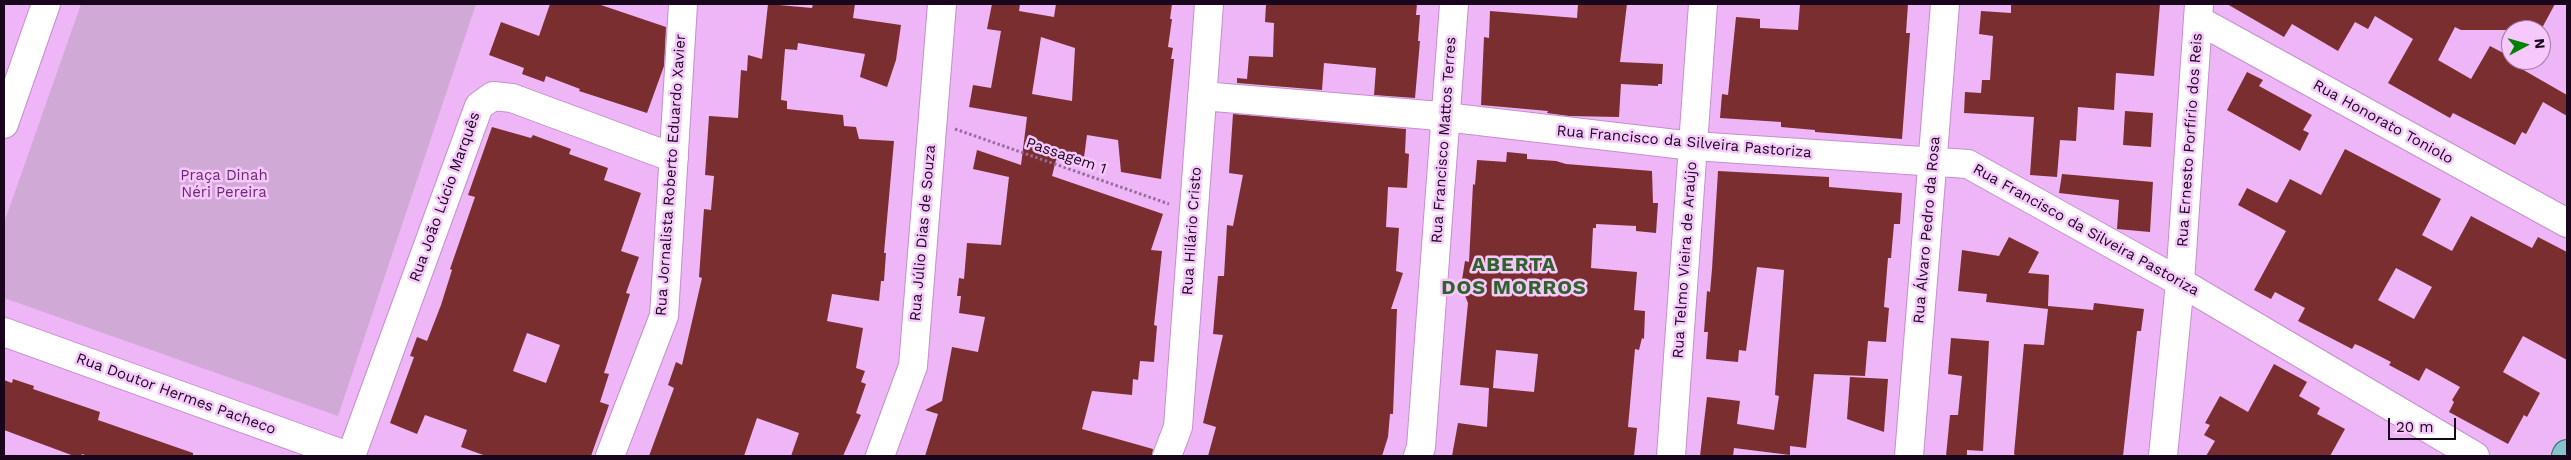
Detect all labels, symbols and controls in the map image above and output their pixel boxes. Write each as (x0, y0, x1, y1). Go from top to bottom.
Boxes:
north arrow (2501, 20, 2551, 70)
street label: Rua Ernesto Porfírio dos Reis (2174, 32, 2206, 248)
street label: Rua Jornalista Roberto Eduardo Xavier (652, 33, 690, 317)
street label: Rua Francisco Mattos Terres (1428, 36, 1460, 244)
text: N (2531, 38, 2548, 50)
street label: Rua Honorato Toniolo (2310, 76, 2456, 168)
street label: Rua João Lúcio Marquês (406, 110, 484, 284)
street label: Rua Francisco da Silveira Pastoriza (1556, 122, 1812, 162)
street label: Passagem 1 (1023, 134, 1109, 178)
street label: Rua Álvaro Pedro da Rosa (1910, 136, 1944, 324)
street label: Rua Júlio Dias de Souza (906, 144, 940, 322)
street label: Rua Francisco da Silveira Pastoriza (1970, 160, 2202, 300)
street label: Rua Telmo Vieira de Araújo (1669, 161, 1701, 359)
street label: Rua Hilário Cristo (1179, 166, 1205, 296)
park label: Praça Dinah Néri Pereira (180, 167, 268, 202)
district label: ABERTA DOS MORROS (1440, 253, 1588, 300)
street label: Rua Doutor Hermes Pacheco (74, 349, 278, 439)
scale bar (2391, 408, 2458, 440)
text: 20 m (2396, 418, 2434, 436)

